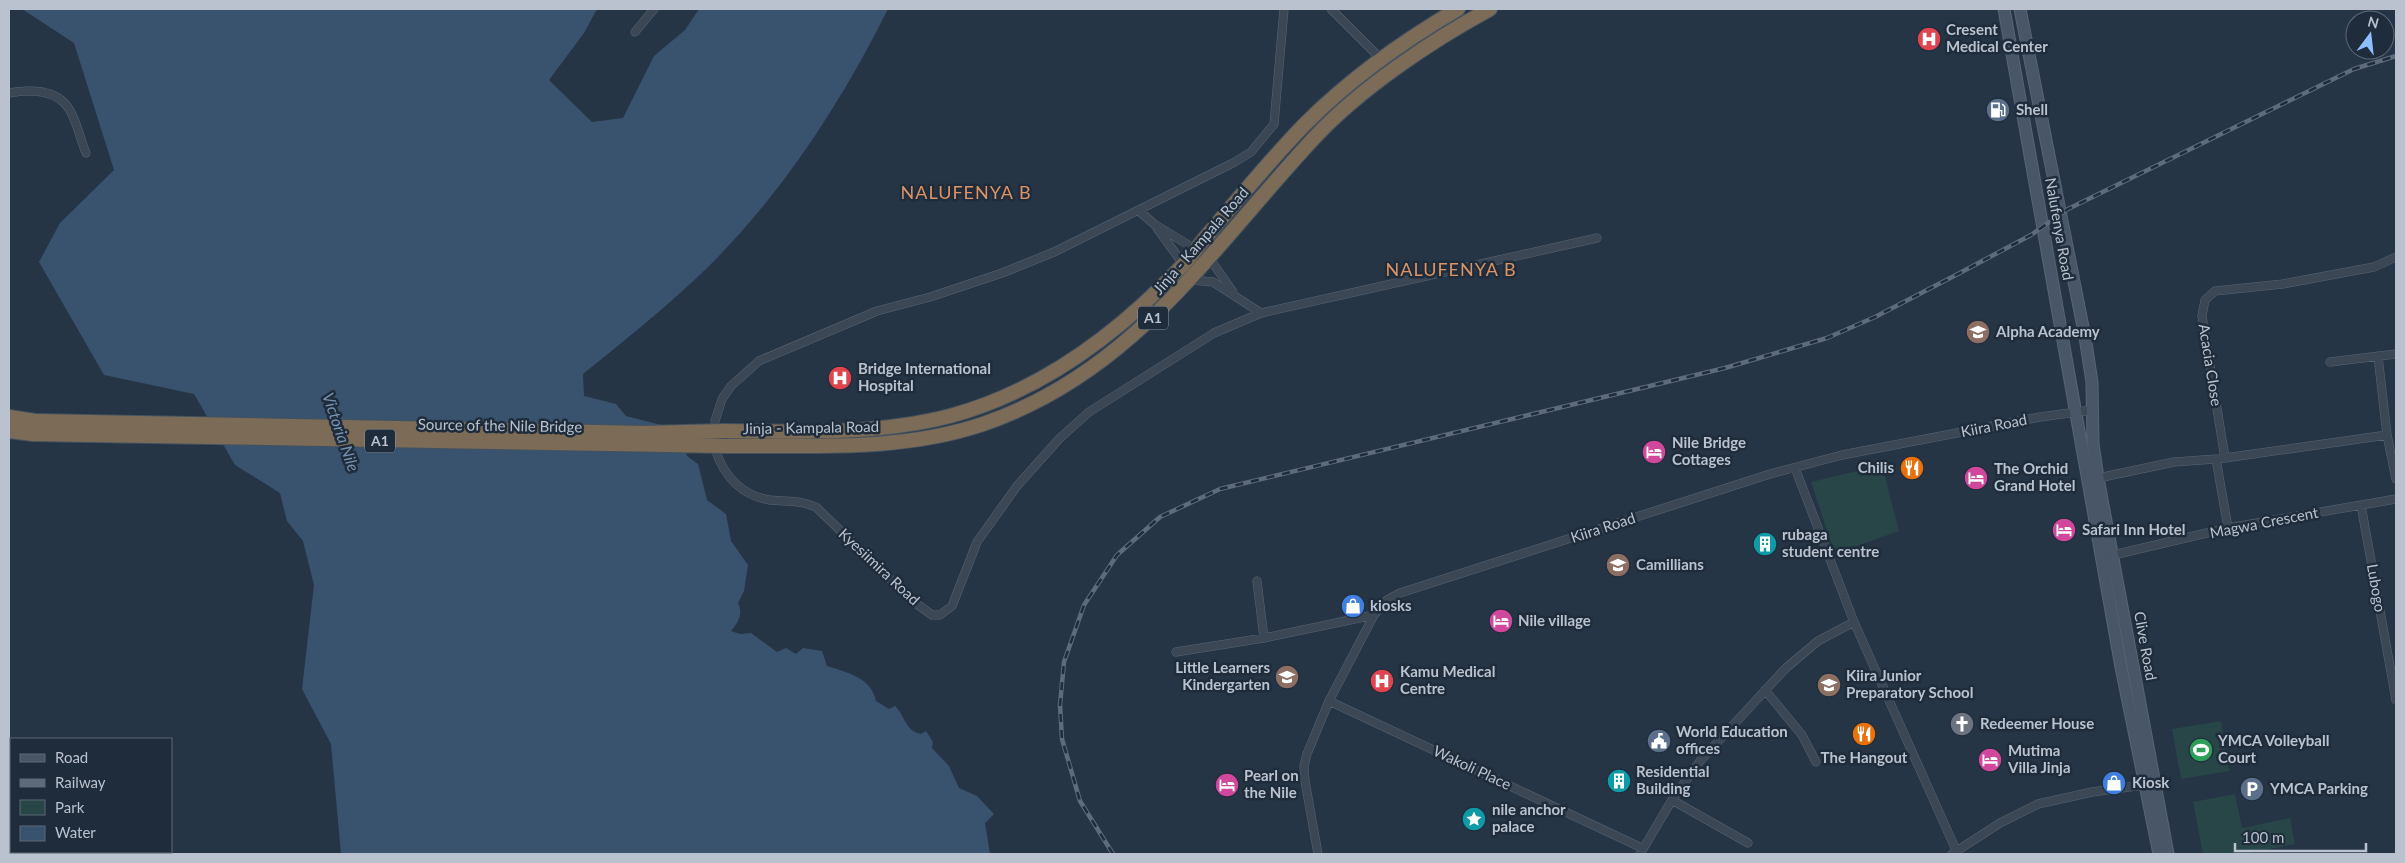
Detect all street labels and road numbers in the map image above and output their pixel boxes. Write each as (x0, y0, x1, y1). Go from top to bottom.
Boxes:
street label: Nalufenya Road (2042, 176, 2078, 282)
street label: Jinja - Kampala Road (1149, 183, 1252, 298)
road number: A1 (1138, 306, 1168, 330)
street label: Acacia Close (2196, 322, 2226, 407)
street label: Kiira Road (1959, 410, 2028, 440)
street label: Source of the Nile Bridge (418, 415, 582, 435)
street label: Jinja - Kampala Road (743, 417, 879, 437)
road number: A1 (365, 430, 395, 452)
street label: Magwa Crescent (2208, 503, 2320, 541)
street label: Kiira Road (1568, 508, 1637, 546)
street label: Kyesiimira Road (835, 524, 924, 608)
street label: Lubogo (2364, 562, 2390, 613)
street label: Clive Road (2131, 610, 2161, 682)
street label: Wakoli Place (1431, 741, 1514, 793)

